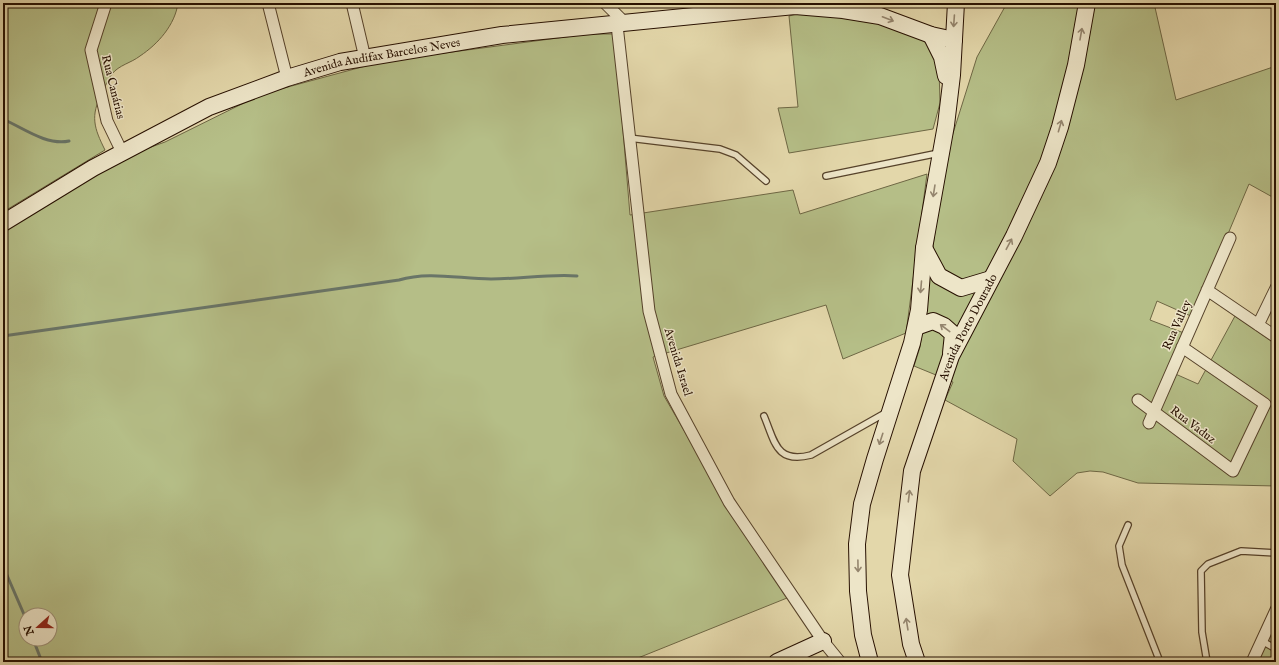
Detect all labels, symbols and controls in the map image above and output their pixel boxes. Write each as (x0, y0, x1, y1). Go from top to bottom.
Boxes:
one-way arrow (951, 14, 958, 27)
one-way arrow (882, 16, 894, 24)
one-way arrow (1077, 28, 1085, 41)
street label: Avenida Audifax Barcelos Neves (300, 35, 461, 80)
street label: Rua Canárias (98, 53, 128, 121)
one-way arrow (1057, 119, 1064, 132)
one-way arrow (930, 184, 938, 197)
one-way arrow (1006, 238, 1014, 250)
street label: Avenida Porto Dourado (935, 271, 1001, 384)
one-way arrow (918, 280, 925, 293)
street label: Rua Valley (1159, 298, 1195, 352)
one-way arrow (940, 324, 951, 332)
street label: Avenida Israel (660, 325, 696, 398)
street label: Rua Vaduz (1167, 403, 1219, 447)
one-way arrow (877, 432, 884, 445)
one-way arrow (905, 489, 913, 502)
one-way arrow (854, 559, 861, 572)
north arrow (18, 607, 58, 647)
one-way arrow (903, 618, 911, 631)
text: N (21, 623, 38, 638)

